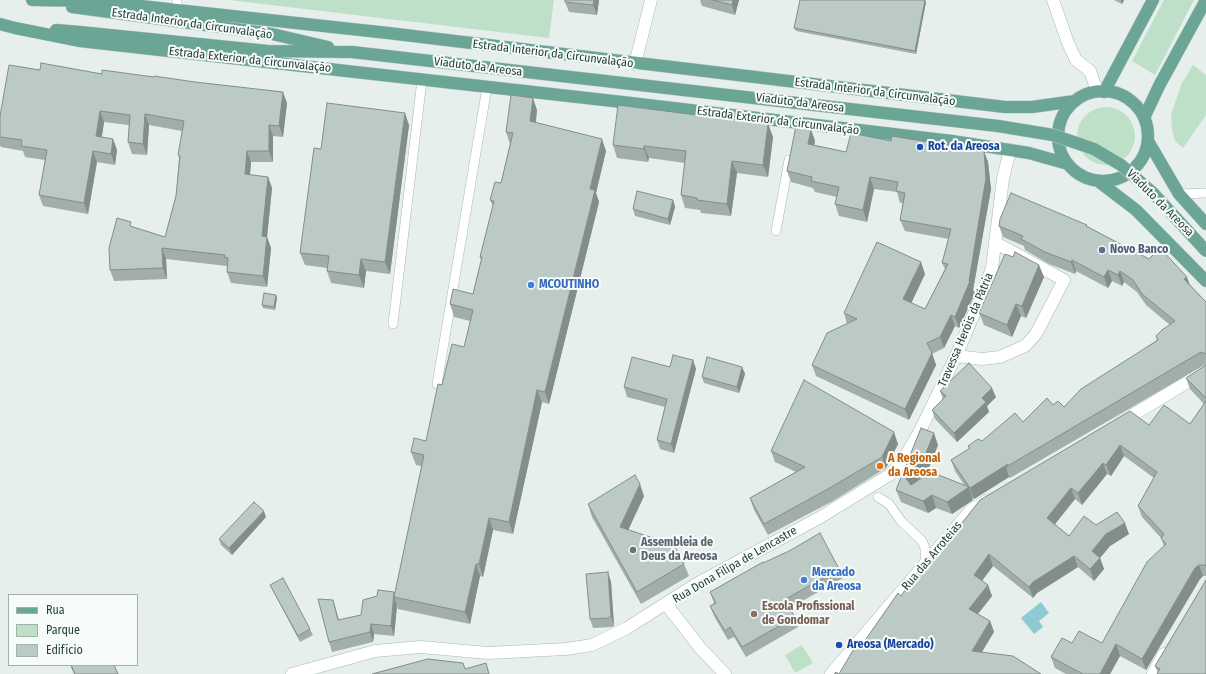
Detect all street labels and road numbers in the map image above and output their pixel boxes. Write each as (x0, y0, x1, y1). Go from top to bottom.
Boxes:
street label: Estrada Interior da Circunvalação (111, 6, 273, 42)
street label: Estrada Interior da Circunvalação (472, 37, 634, 71)
street label: Estrada Exterior da Circunvalação (168, 44, 332, 76)
street label: Viaduto da Areosa (433, 54, 523, 80)
street label: Estrada Interior da Circunvalação (794, 75, 956, 109)
street label: Viaduto da Areosa (755, 90, 845, 116)
street label: Estrada Exterior da Circunvalação (696, 104, 860, 138)
street label: Viaduto da Areosa (1123, 166, 1197, 240)
street label: Travessa Heróis da Pátria (935, 271, 997, 389)
street label: Rua das Arroteias (899, 518, 965, 594)
street label: Rua Dona Filipa de Lencastre (670, 524, 800, 606)

